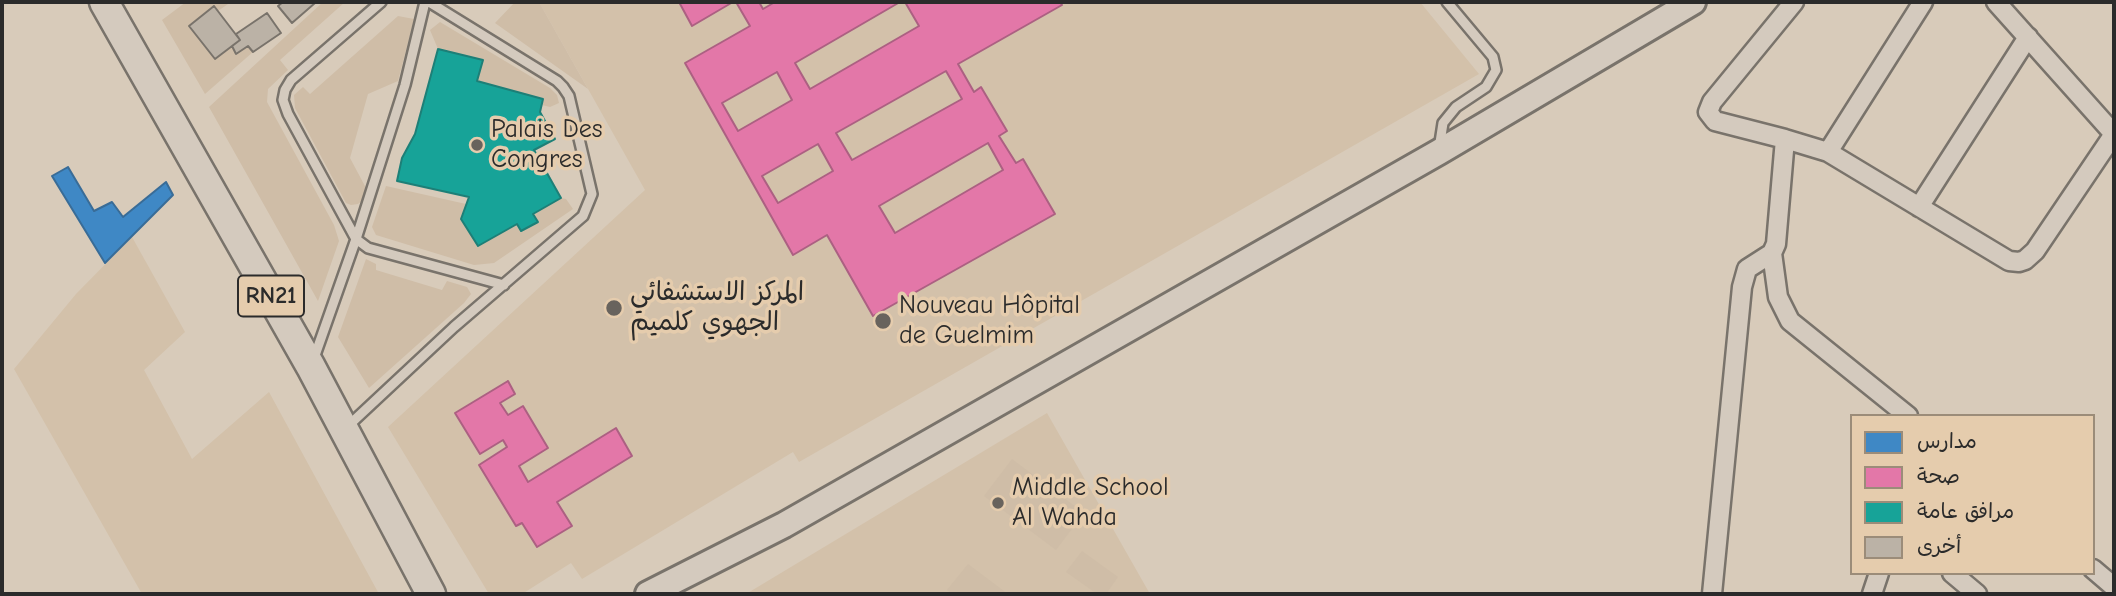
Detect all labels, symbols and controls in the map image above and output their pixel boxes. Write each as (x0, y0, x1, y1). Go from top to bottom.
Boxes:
place label: Palais Des Congres (491, 114, 603, 176)
marker: Palais Des Congres (469, 137, 485, 153)
road number: RN21 (238, 276, 304, 316)
place label: المركز الاستشفائي الجهوي كلميم (630, 277, 804, 338)
place label: Nouveau Hôpital de Guelmim (899, 290, 1080, 352)
marker: المركز الاستشفائي الجهوي كلميم (604, 298, 624, 318)
marker: Nouveau Hôpital de Guelmim (873, 311, 893, 331)
legend (1850, 414, 2095, 575)
text: مدارس (1917, 429, 1977, 453)
text: صحة (1917, 464, 1960, 488)
place label: Middle School Al Wahda (1012, 472, 1169, 534)
marker: Middle School Al Wahda (990, 495, 1006, 511)
text: مرافق عامة (1917, 499, 2014, 523)
text: أخرى (1917, 534, 1961, 558)

